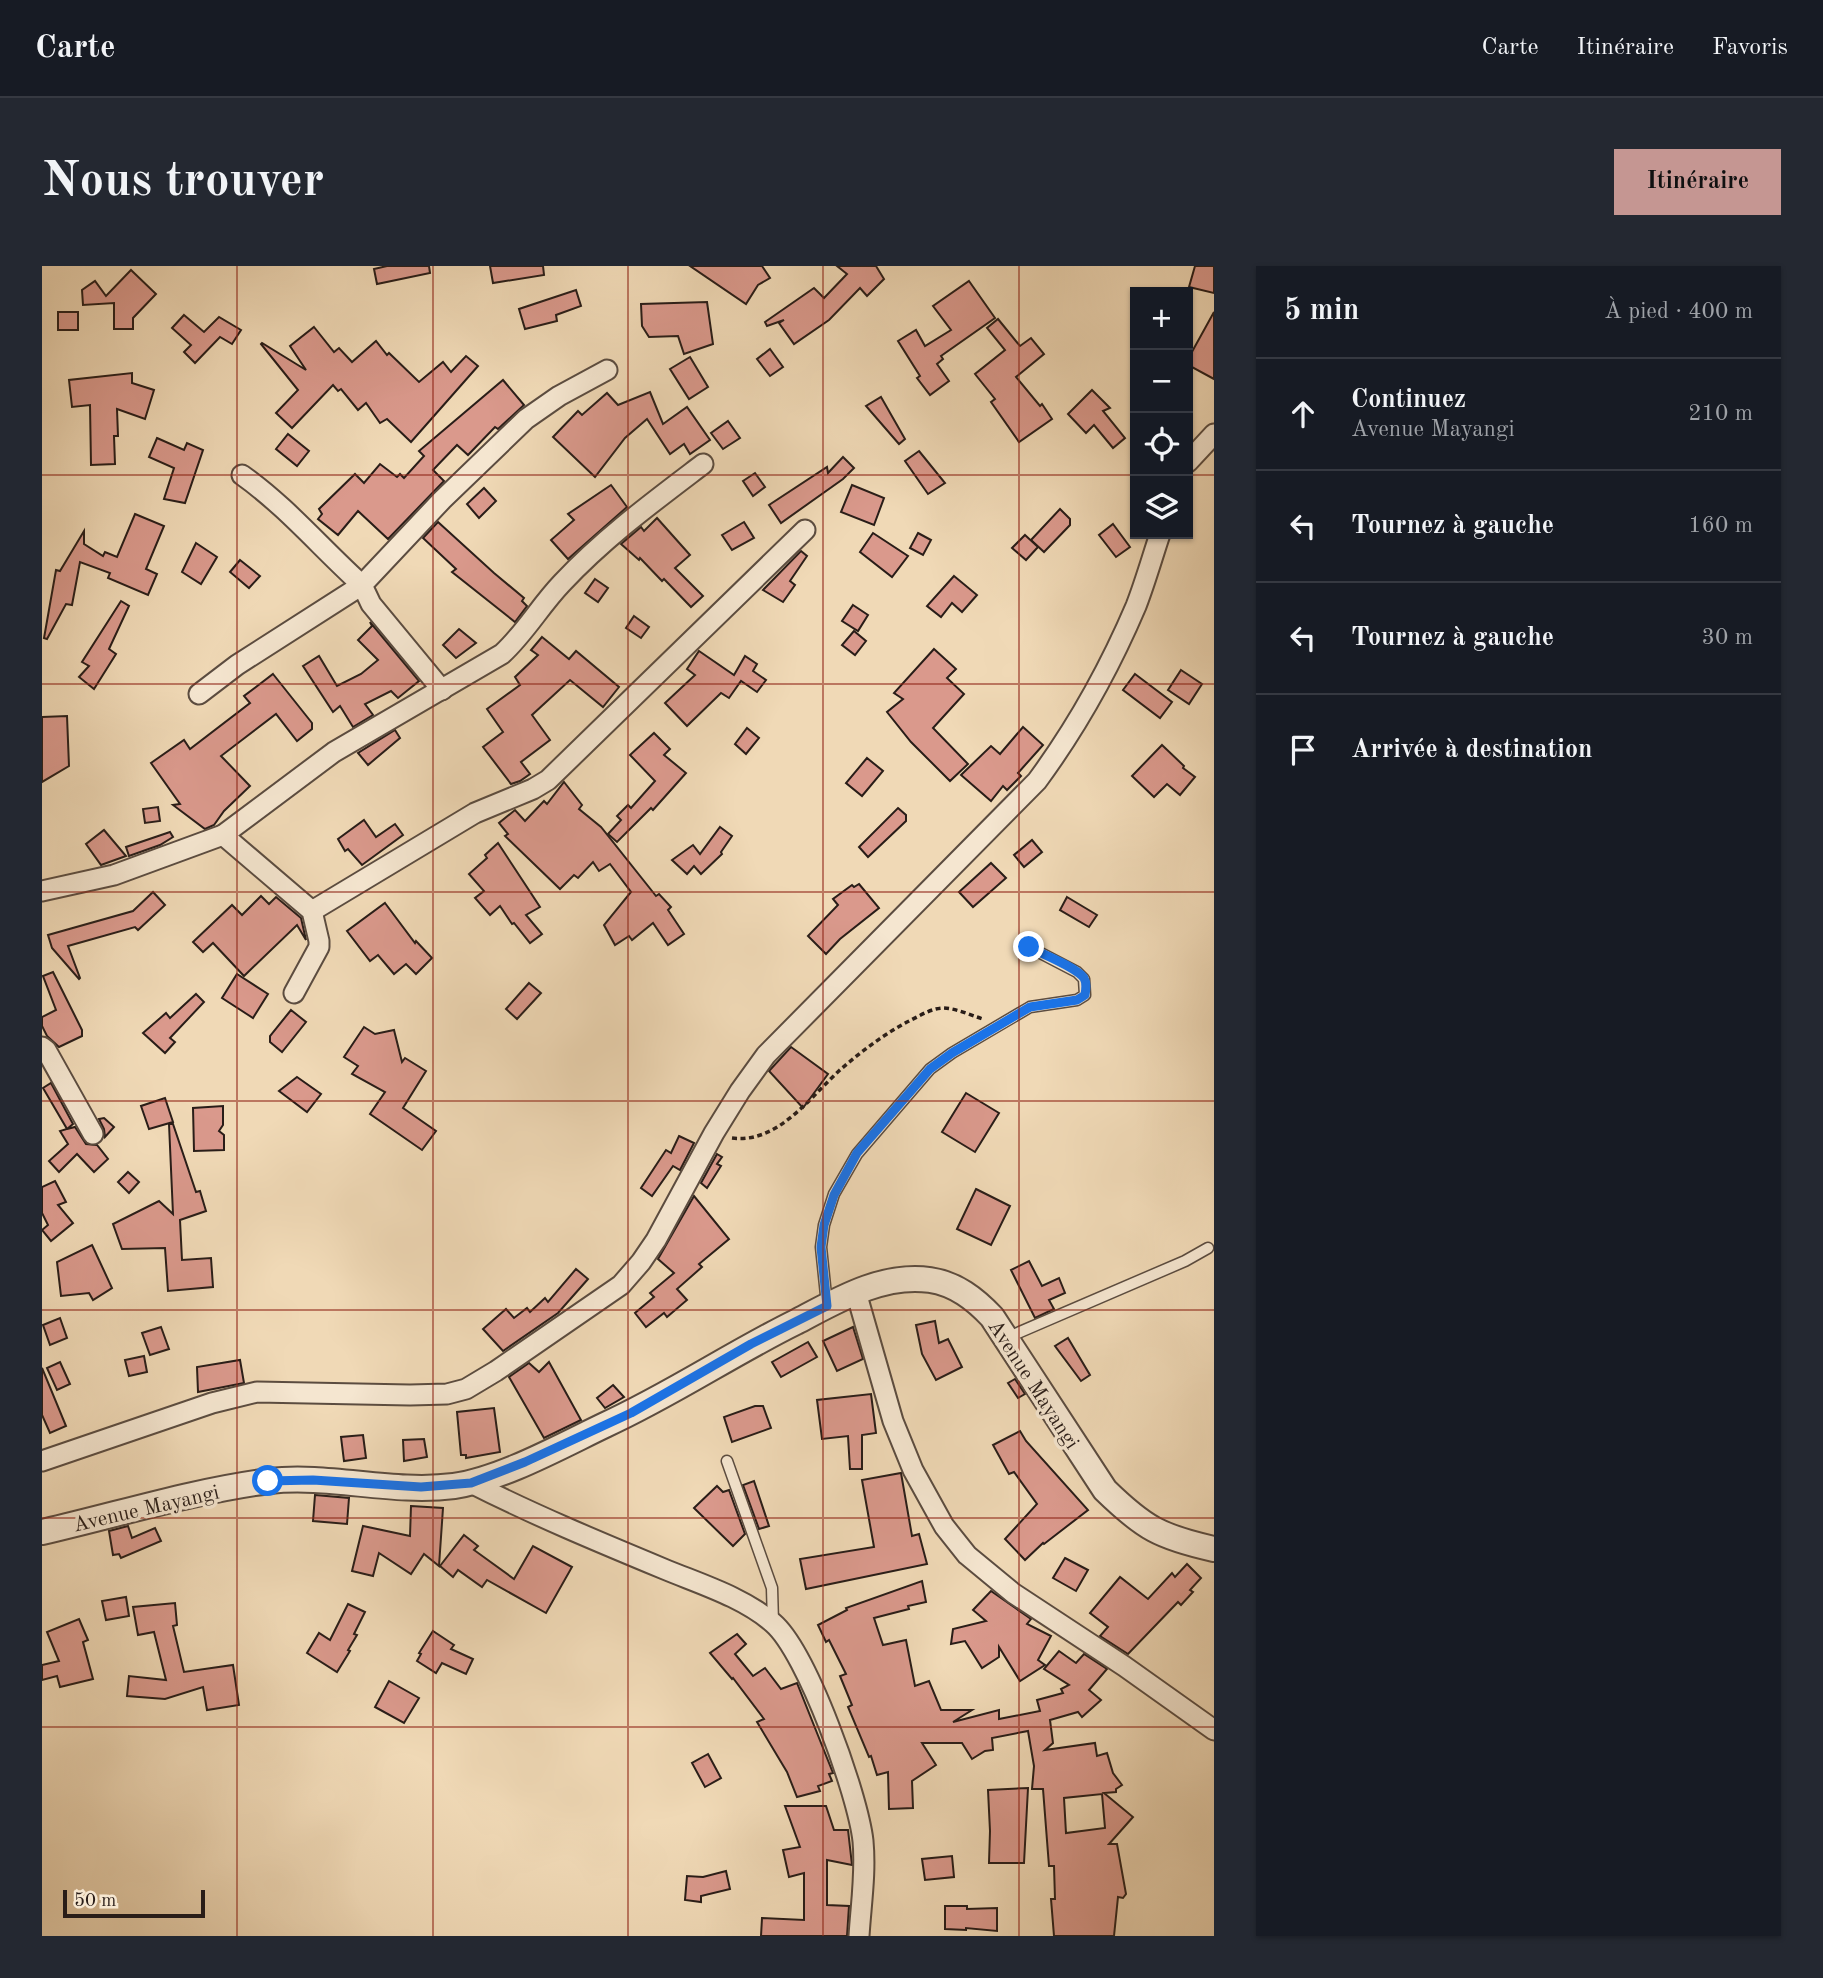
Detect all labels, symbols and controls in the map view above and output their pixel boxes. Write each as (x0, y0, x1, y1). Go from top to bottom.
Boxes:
text: Carte (35, 32, 115, 65)
text: Carte (1481, 36, 1539, 60)
text: Itinéraire (1577, 36, 1674, 60)
text: Favoris (1712, 36, 1788, 60)
button: Itinéraire (1614, 149, 1781, 215)
text: Nous trouver (42, 158, 324, 207)
map controls (1130, 287, 1193, 539)
button: + (1130, 287, 1193, 350)
text: 5 min (1284, 296, 1359, 326)
text: À pied · 400 m (1604, 300, 1753, 323)
button: − (1130, 350, 1193, 413)
text: Continuez (1351, 387, 1466, 413)
icon: ahead (1284, 395, 1322, 433)
text: 210 m (1688, 402, 1753, 425)
button: locate (1130, 413, 1193, 476)
text: Avenue Mayangi (1351, 418, 1515, 441)
button: layers (1130, 476, 1193, 539)
icon: left (1284, 507, 1322, 545)
text: Tournez à gauche (1351, 513, 1554, 539)
text: 160 m (1688, 514, 1753, 537)
icon: left (1284, 619, 1322, 657)
text: Tournez à gauche (1351, 625, 1554, 651)
text: 30 m (1702, 626, 1753, 649)
icon: arrive (1284, 731, 1322, 769)
text: Arrivée à destination (1351, 737, 1593, 763)
route end (1013, 931, 1044, 962)
street label: Avenue Mayangi (983, 1316, 1082, 1453)
route start (252, 1465, 283, 1496)
street label: Avenue Mayangi (71, 1482, 221, 1536)
scale bar (63, 1887, 205, 1919)
text: 50 m (74, 1892, 116, 1911)

